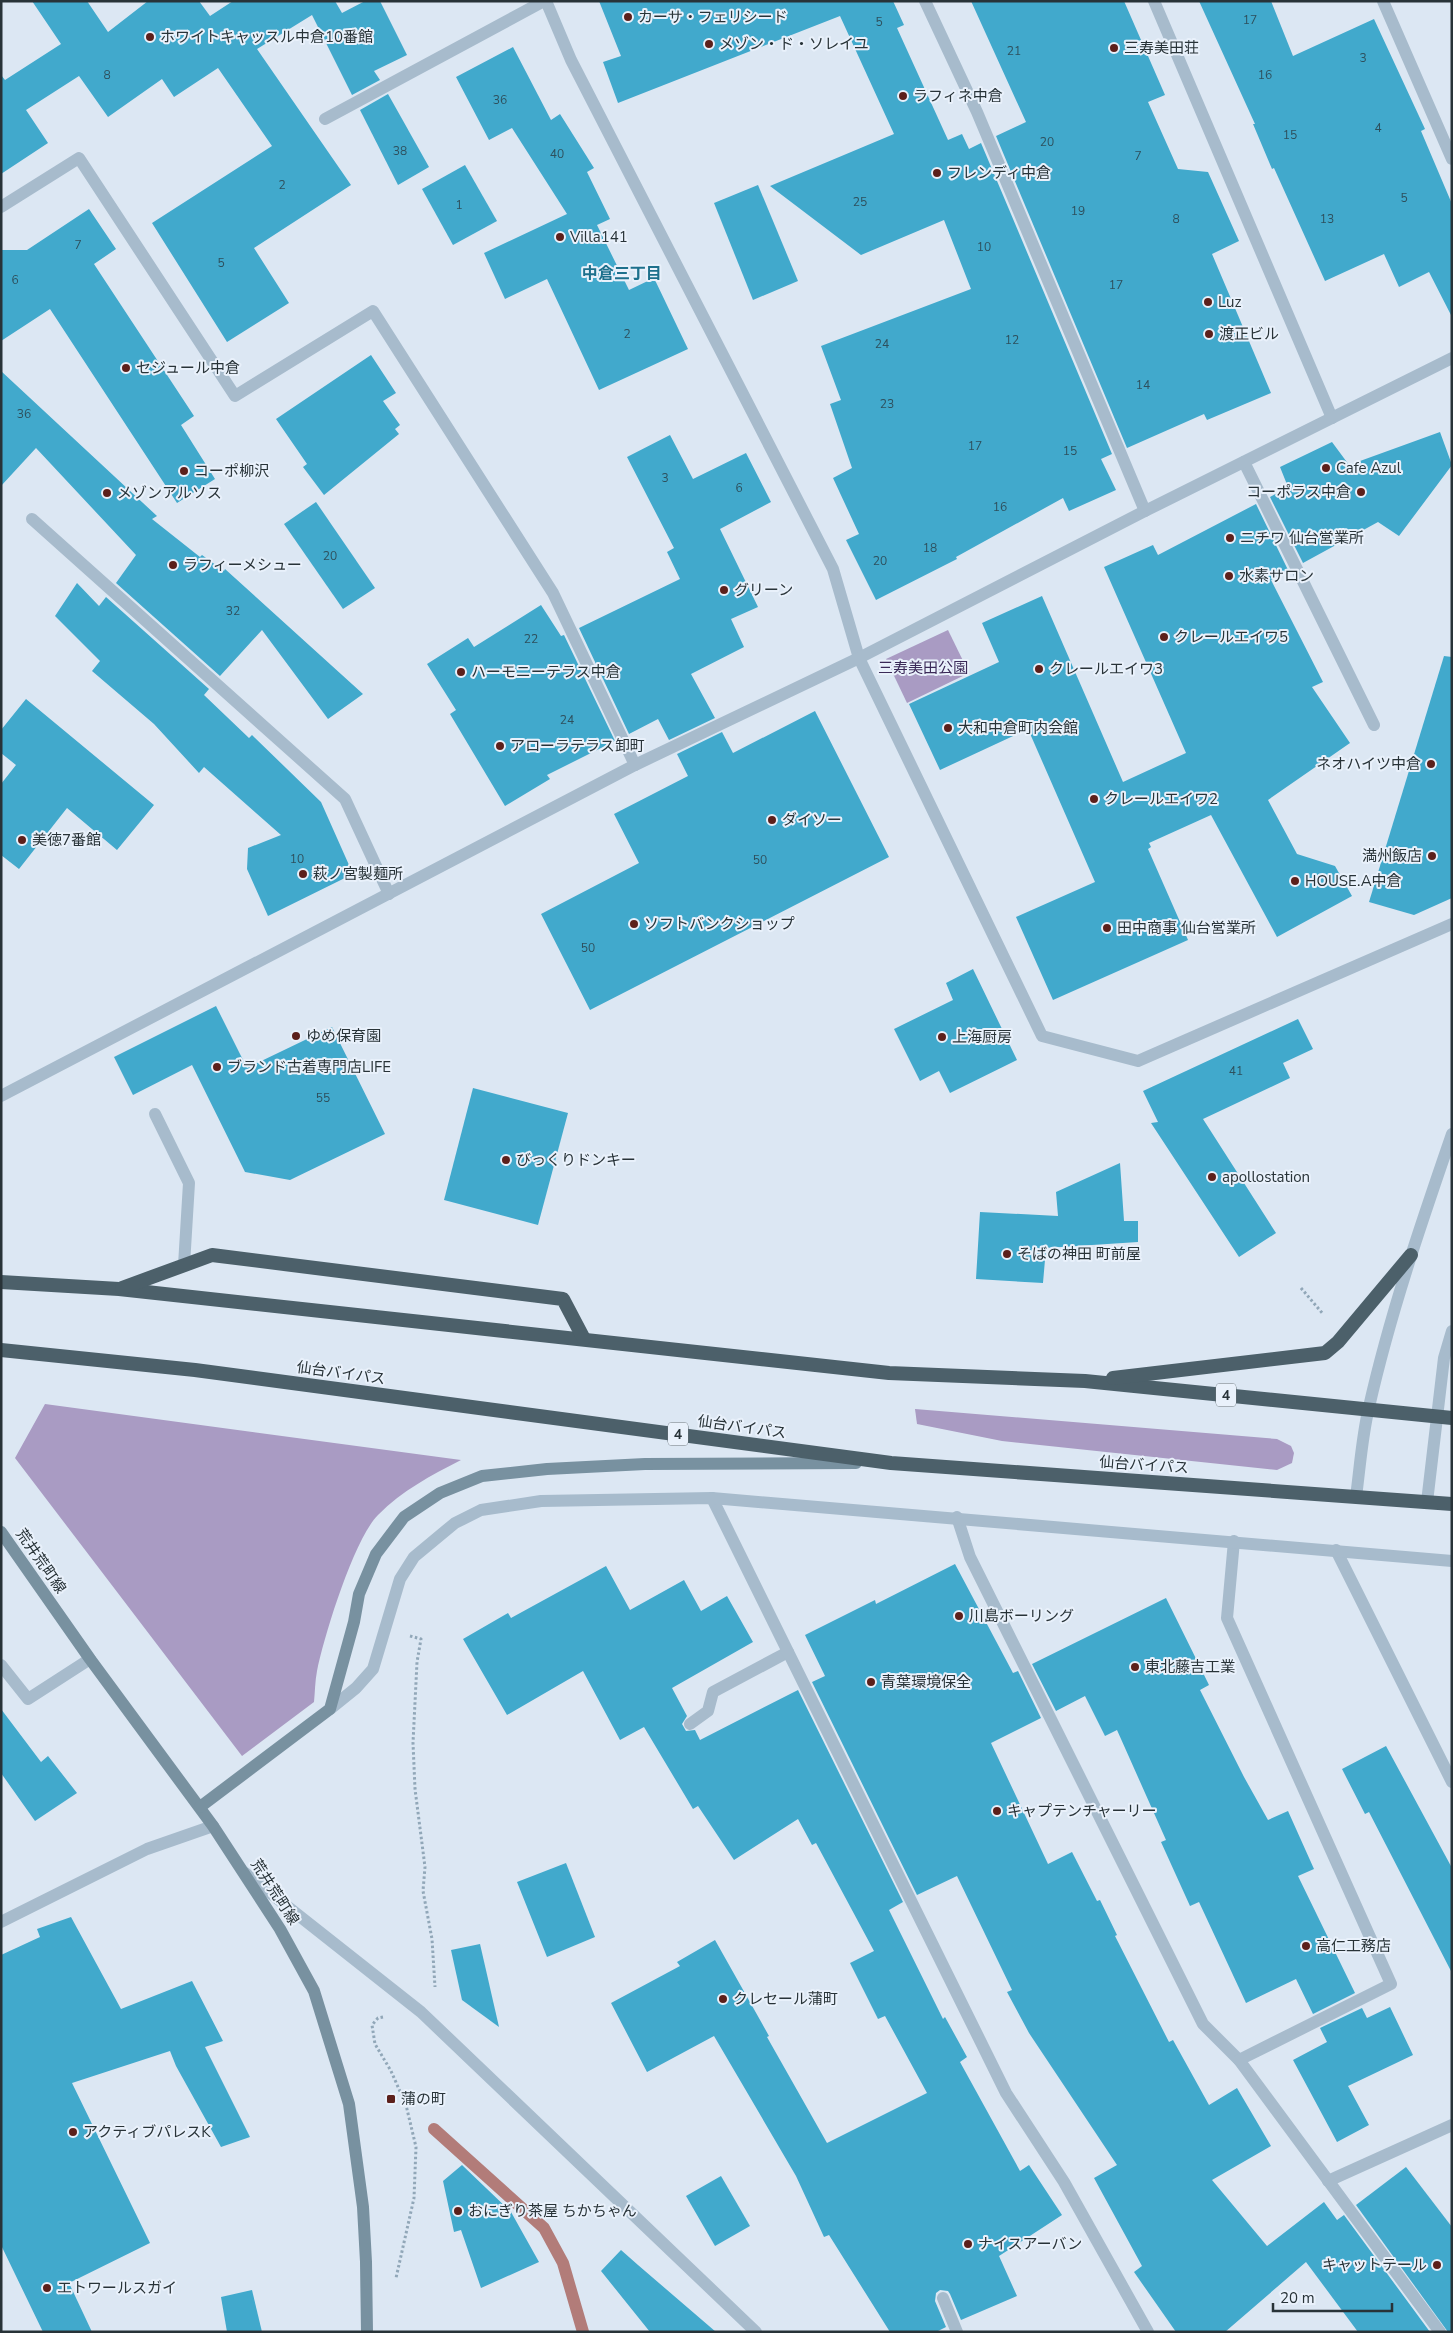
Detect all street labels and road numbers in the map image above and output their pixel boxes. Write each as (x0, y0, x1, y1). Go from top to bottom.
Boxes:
street label: 仙台バイパス (295, 1357, 387, 1389)
road number: 4 (1216, 1384, 1236, 1406)
street label: 仙台バイパス (696, 1411, 788, 1443)
road number: 4 (668, 1422, 688, 1446)
street label: 仙台バイパス (1099, 1452, 1189, 1478)
street label: 荒井荒町線 (11, 1525, 71, 1597)
street label: 荒井荒町線 (246, 1855, 304, 1929)

